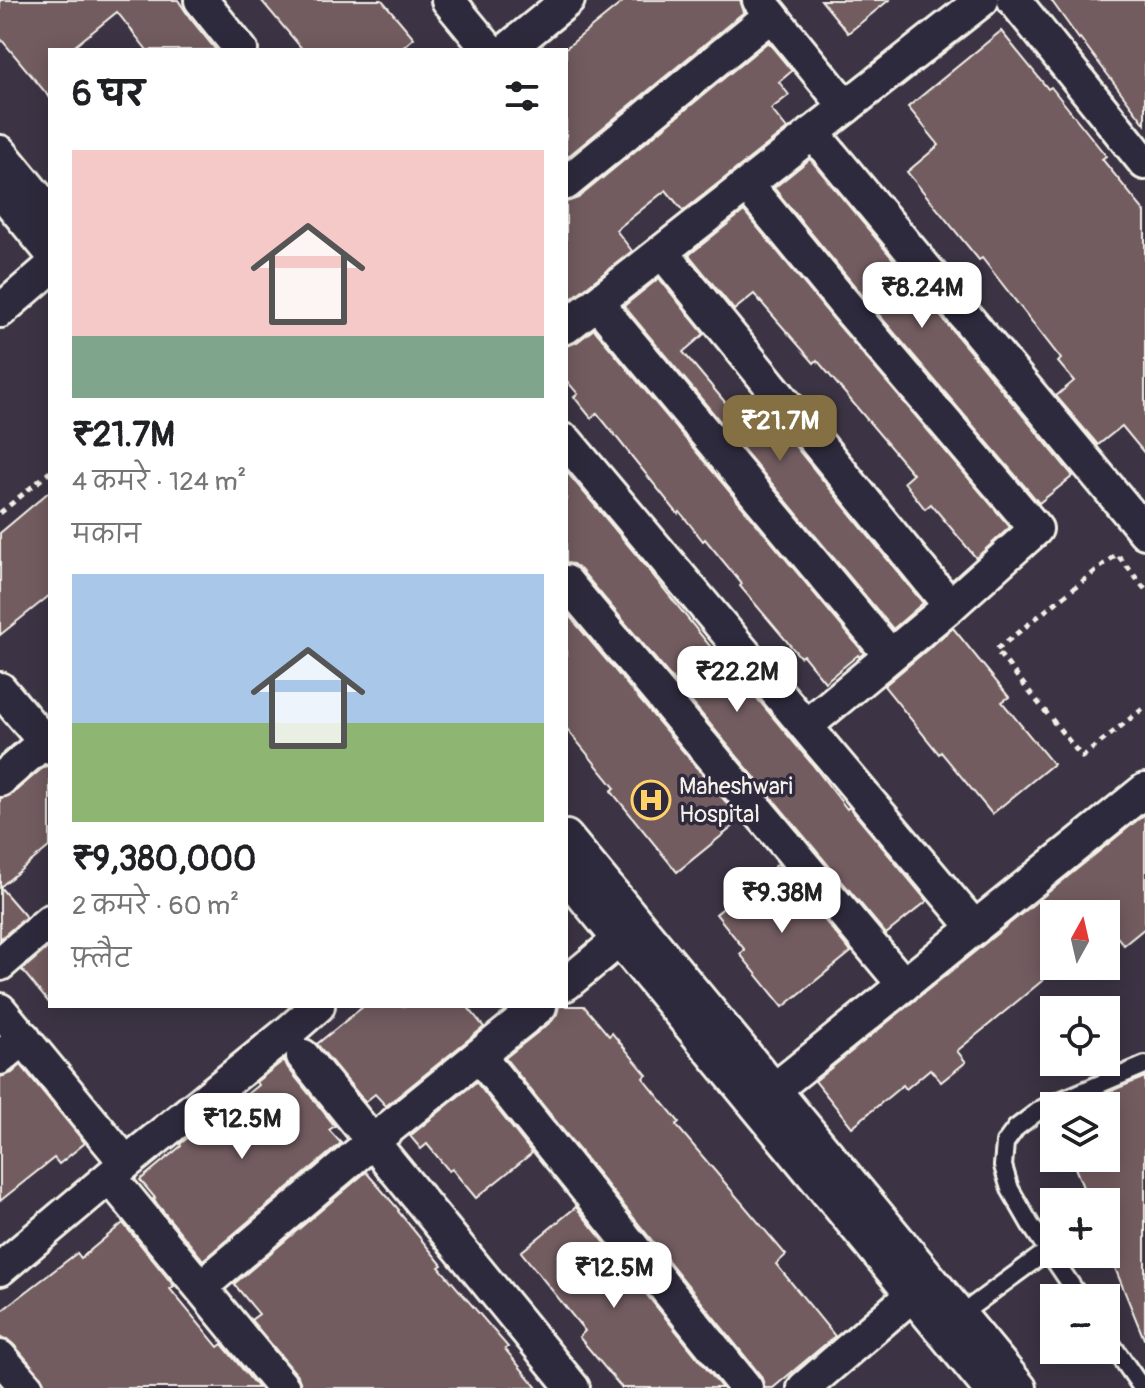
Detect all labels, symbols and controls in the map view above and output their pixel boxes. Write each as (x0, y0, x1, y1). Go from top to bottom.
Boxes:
text: 6 घर (72, 73, 144, 116)
icon: filters (500, 74, 544, 118)
icon: home (236, 202, 380, 346)
pin: ₹8.24M (857, 262, 987, 330)
text: ₹8.24M (881, 272, 963, 304)
pin: ₹21.7M (715, 395, 845, 463)
text: ₹21.7M (741, 405, 819, 437)
text: ₹21.7M (72, 414, 175, 457)
text: 4 कमरे · 124 m² (72, 466, 247, 498)
text: मकान (72, 519, 141, 551)
icon: home (236, 626, 380, 770)
pin: ₹22.2M (672, 646, 802, 714)
text: ₹22.2M (695, 656, 779, 688)
place label: Maheshwari Hospital (679, 772, 793, 829)
hospital icon: Maheshwari Hospital (630, 779, 672, 821)
text: ₹9,380,000 (72, 838, 256, 881)
pin: ₹9.38M (717, 867, 847, 935)
text: ₹9.38M (741, 877, 823, 909)
text: 2 कमरे · 60 m² (72, 890, 239, 922)
north arrow (1040, 900, 1120, 980)
map controls (1040, 900, 1120, 1364)
text: फ़्लैट (72, 943, 131, 975)
button: locate (1040, 996, 1120, 1076)
button: layers (1040, 1092, 1120, 1172)
pin: ₹12.5M (177, 1093, 307, 1161)
text: ₹12.5M (203, 1103, 281, 1135)
button: + (1040, 1188, 1120, 1268)
pin: ₹12.5M (549, 1242, 679, 1310)
text: ₹12.5M (575, 1252, 653, 1284)
button: − (1040, 1284, 1120, 1364)

